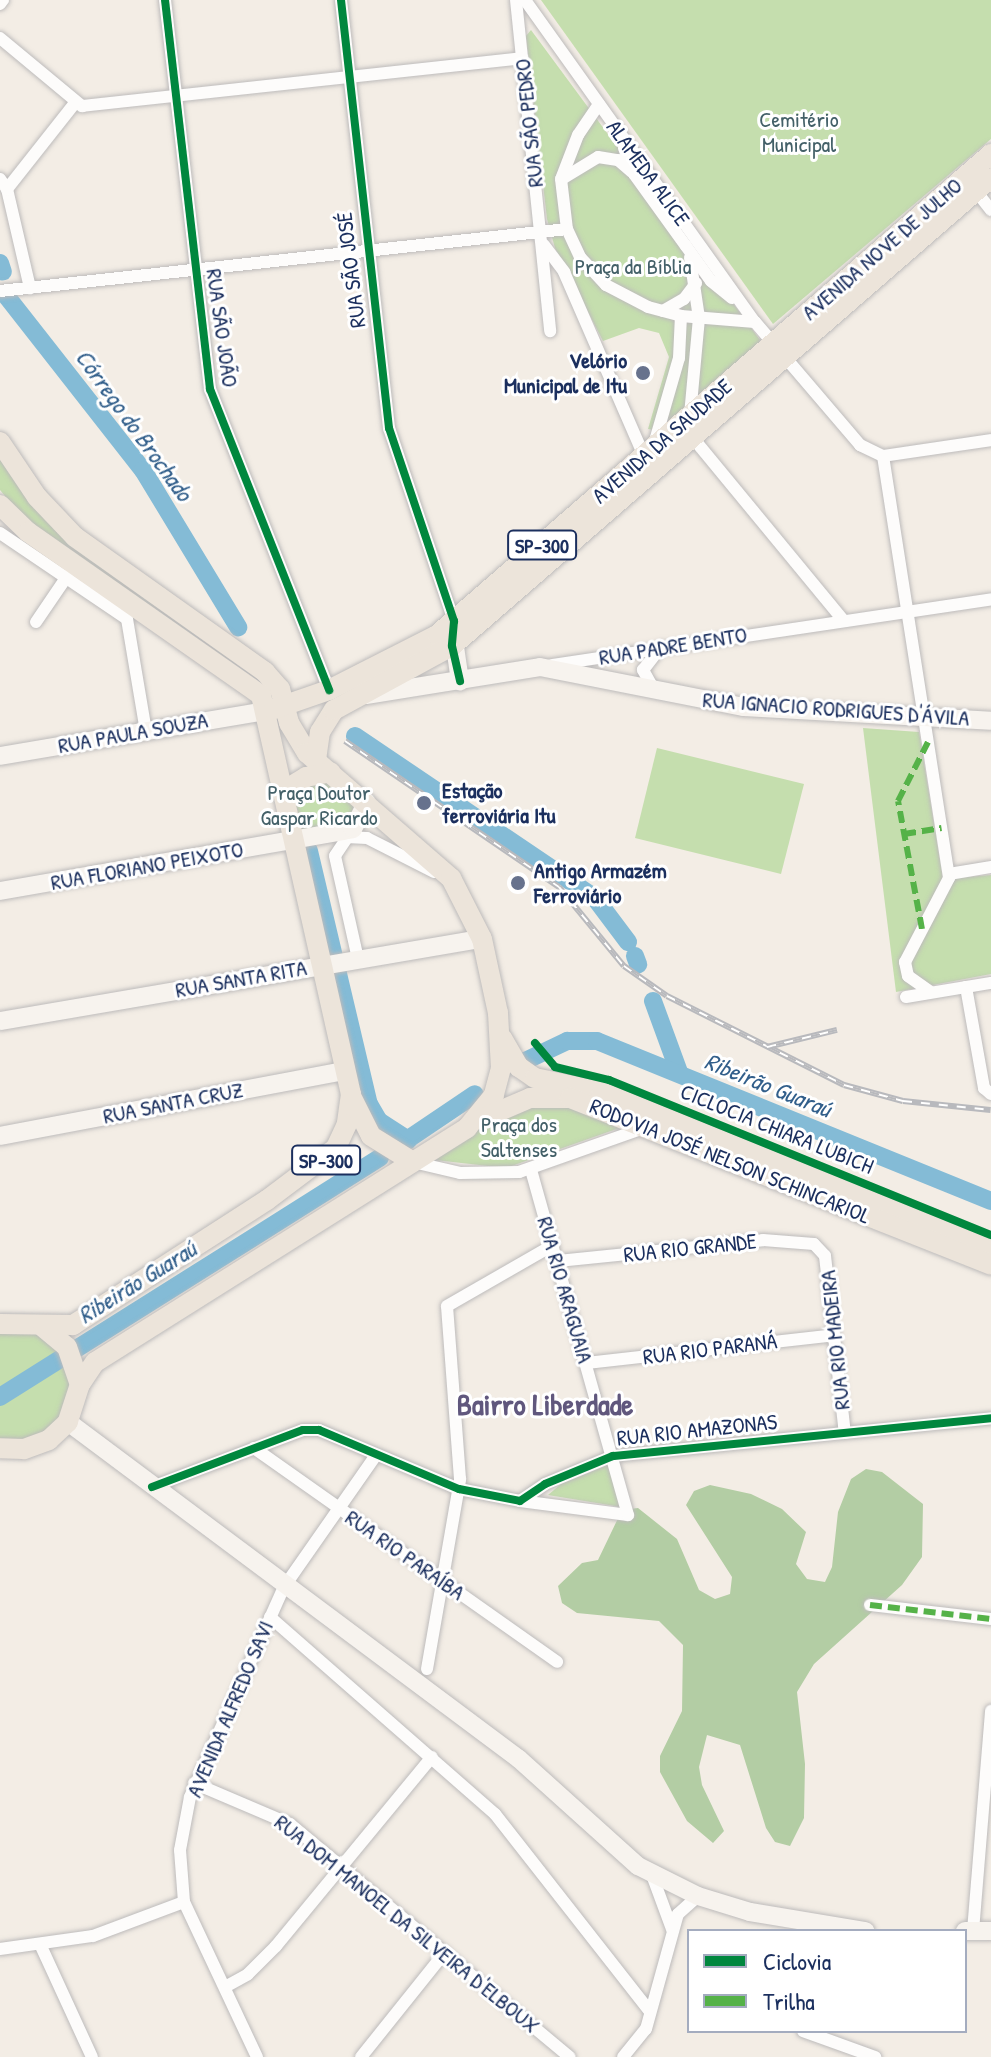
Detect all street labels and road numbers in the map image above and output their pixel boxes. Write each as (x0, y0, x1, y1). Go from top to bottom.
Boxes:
street label: RUA SÃO PEDRO (509, 57, 549, 189)
street label: ALAMEDA ALICE (601, 115, 695, 231)
street label: AVENIDA NOVE DE JULHO (797, 172, 967, 326)
street label: RUA SÃO JOSÉ (331, 211, 371, 329)
street label: RUA SÃO JOÃO (201, 267, 243, 389)
street label: AVENIDA DA SAUDADE (587, 373, 737, 509)
road number: SP-300 (506, 529, 578, 561)
street label: RUA PADRE BENTO (597, 621, 749, 671)
street label: RUA IGNACIO RODRIGUES D'ÁVILA (702, 687, 970, 731)
street label: RUA PAULA SOUZA (56, 707, 210, 759)
street label: RUA FLORIANO PEIXOTO (49, 836, 245, 896)
street label: RUA SANTA RITA (173, 954, 309, 1004)
street label: RUA SANTA CRUZ (101, 1077, 245, 1129)
street label: CICLOCIA CHIARA LUBICH (677, 1078, 877, 1180)
street label: RODOVIA JOSÉ NELSON SCHINCARIOL (586, 1093, 874, 1229)
road number: SP-300 (290, 1144, 362, 1176)
street label: RUA RIO ARAGUAIA (531, 1214, 599, 1366)
street label: RUA RIO GRANDE (622, 1228, 758, 1268)
street label: RUA RIO MADEIRA (815, 1269, 855, 1411)
street label: RUA RIO PARANÁ (641, 1328, 779, 1370)
street label: RUA RIO AMAZONAS (616, 1408, 778, 1452)
street label: RUA RIO PARAÍBA (340, 1504, 470, 1606)
street label: AVENIDA ALFREDO SAVI (181, 1617, 279, 1801)
street label: RUA DOM MANOEL DA SILVEIRA D'ELBOUX (269, 1809, 545, 2039)

